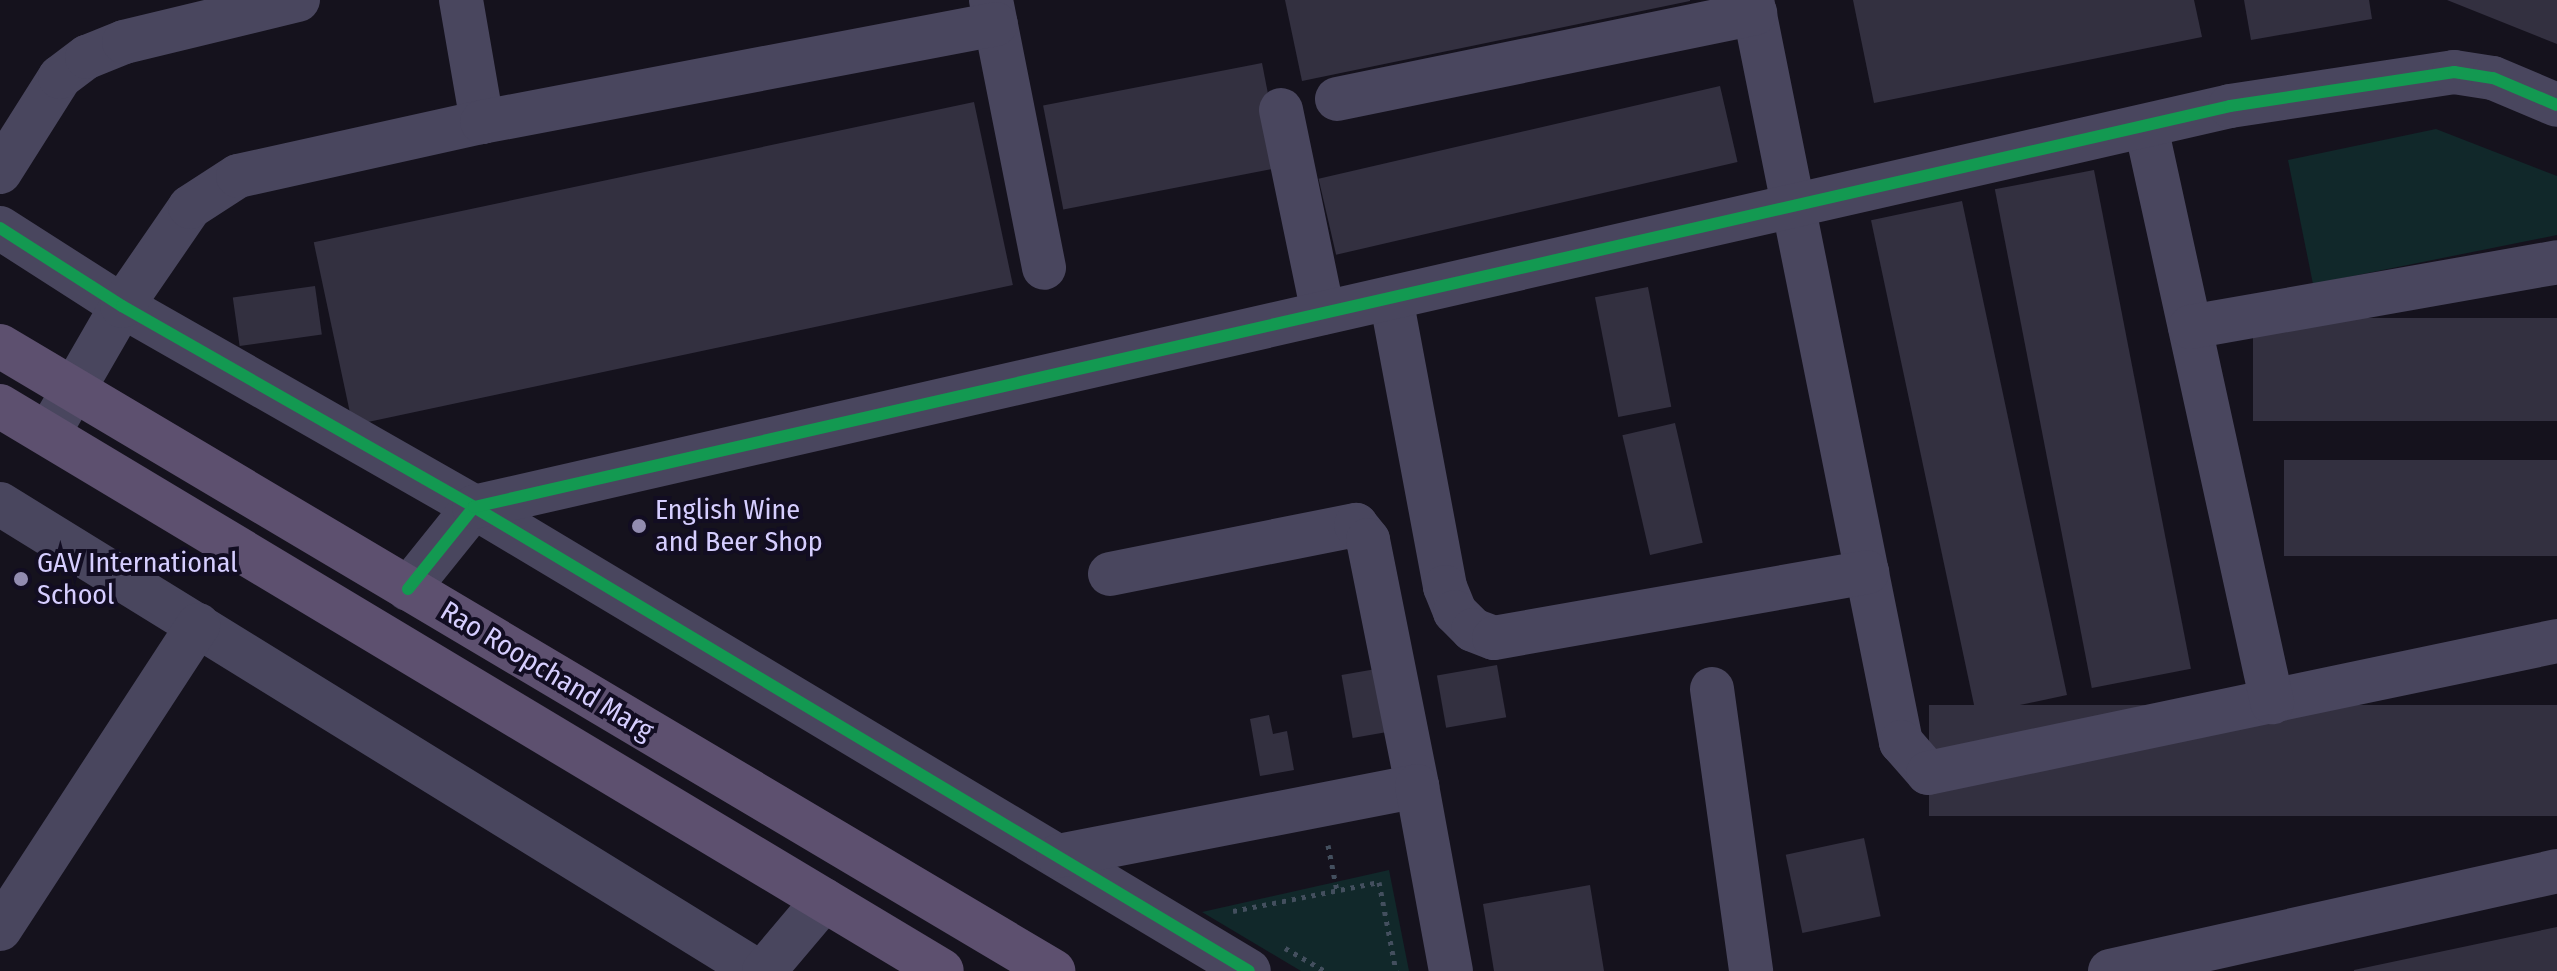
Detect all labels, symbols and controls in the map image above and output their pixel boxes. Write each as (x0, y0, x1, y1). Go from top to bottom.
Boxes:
place label: English Wine and Beer Shop (655, 493, 823, 559)
marker: English Wine and Beer Shop (630, 517, 648, 535)
place label: GAV International School (37, 546, 238, 612)
marker: GAV International School (12, 570, 30, 588)
street label: Rao Roopchand Marg (435, 594, 659, 748)

